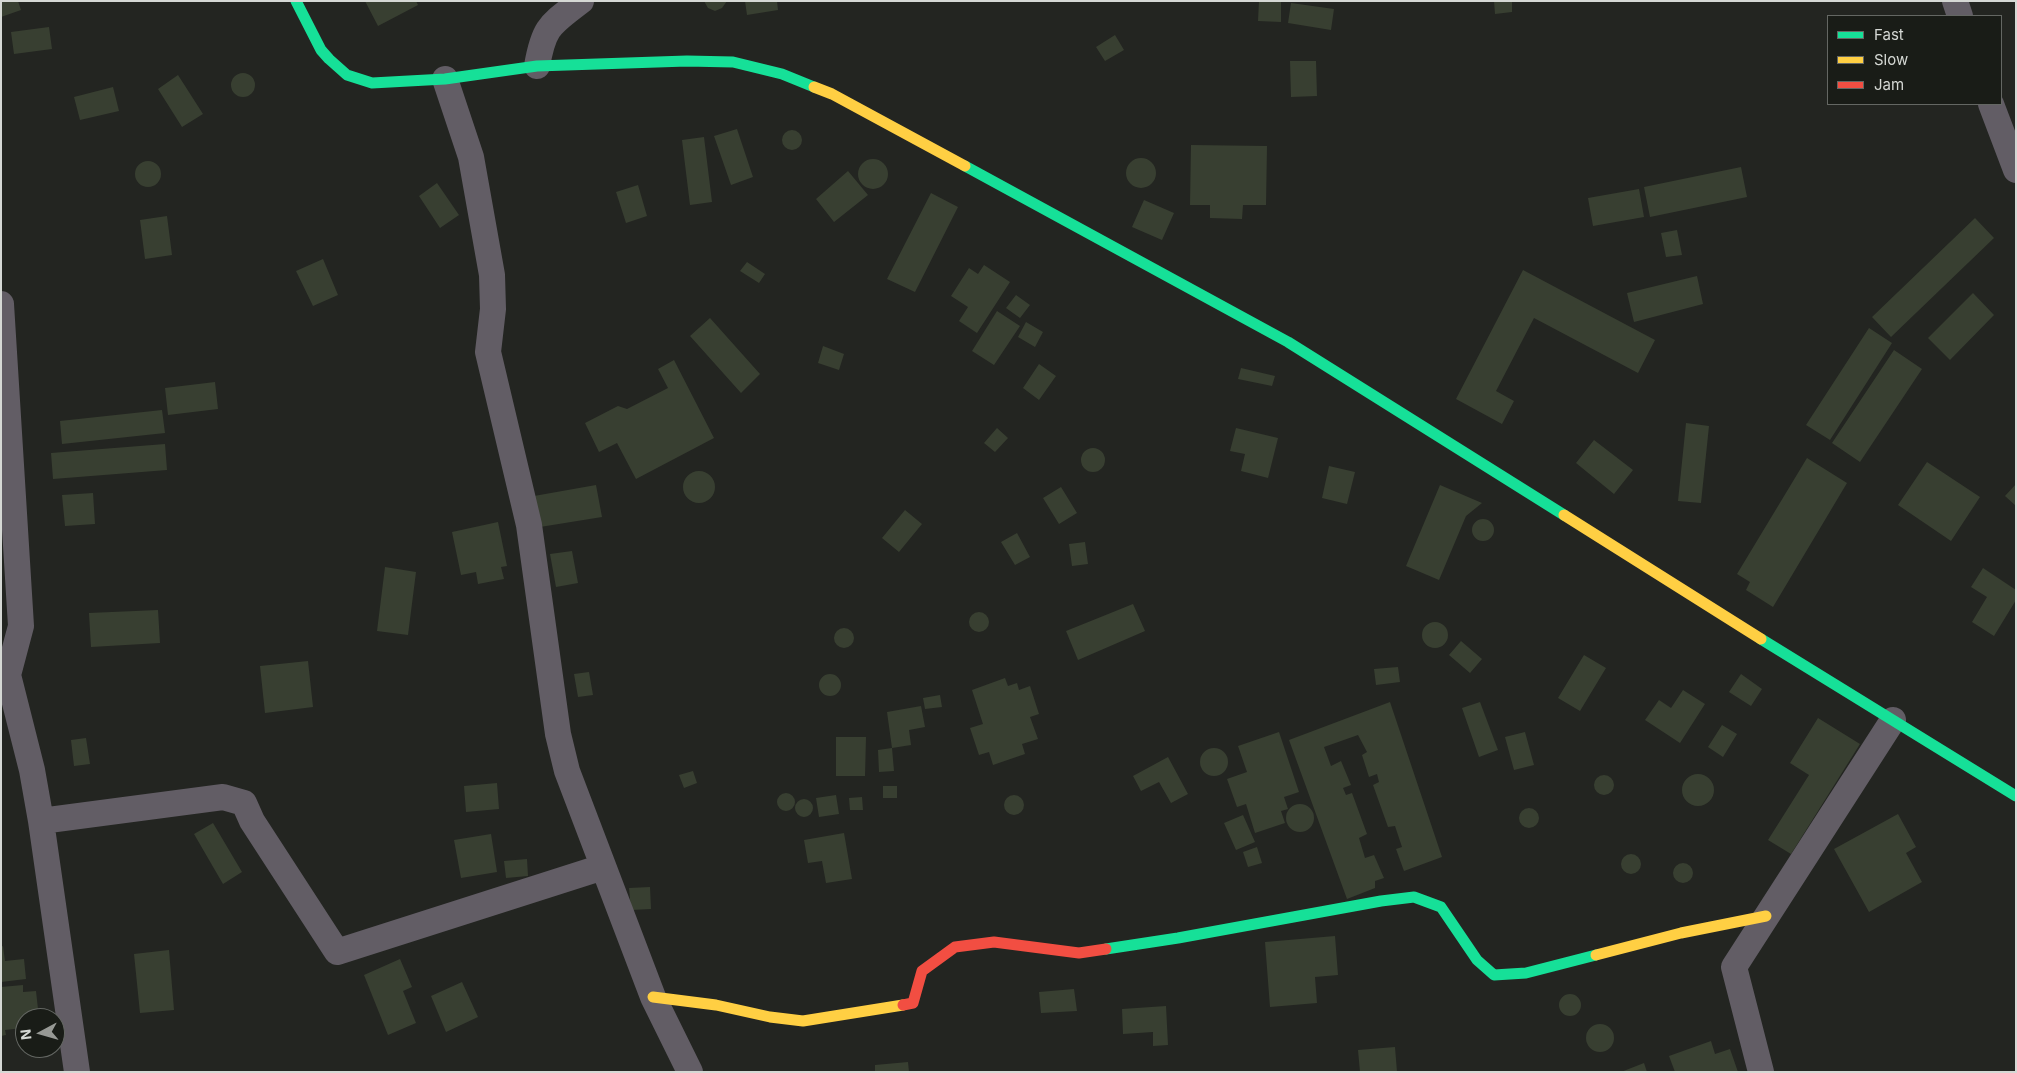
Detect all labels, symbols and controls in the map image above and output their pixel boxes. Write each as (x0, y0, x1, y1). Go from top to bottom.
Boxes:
legend (1827, 15, 2002, 105)
text: Fast (1874, 25, 1904, 44)
text: Slow (1874, 50, 1908, 69)
text: Jam (1874, 75, 1904, 94)
north arrow (15, 1008, 65, 1058)
text: N (17, 1028, 35, 1041)

